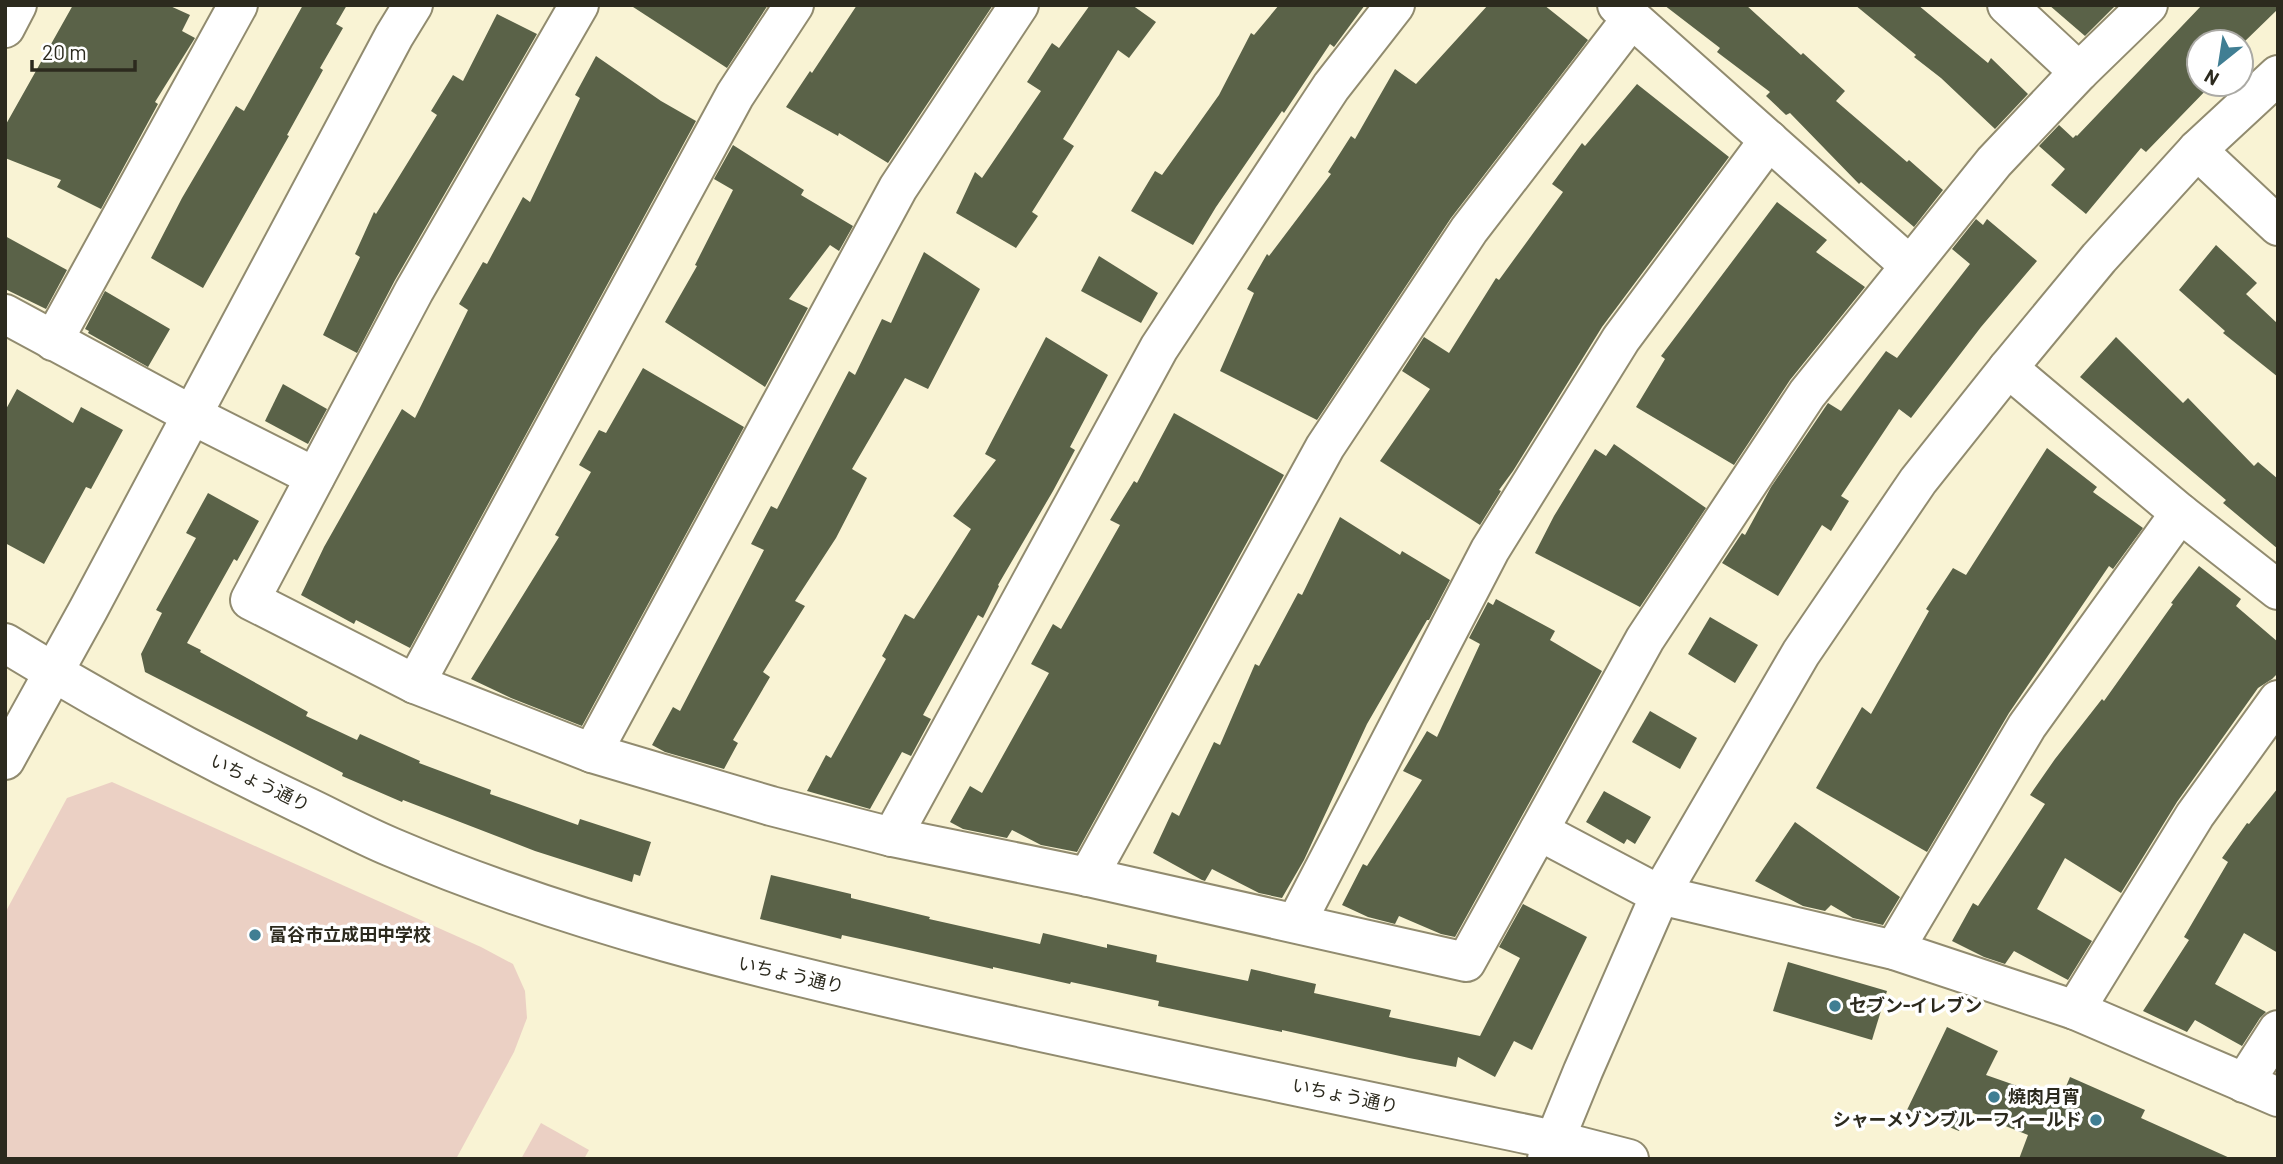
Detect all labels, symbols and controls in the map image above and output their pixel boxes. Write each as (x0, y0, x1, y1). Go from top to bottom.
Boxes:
scale bar (32, 28, 135, 72)
north arrow (2185, 28, 2255, 98)
text: 20 m (42, 39, 87, 64)
text: N (2200, 65, 2222, 91)
street label: いちょう通り (207, 749, 314, 816)
place label: 富谷市立成田中学校 (269, 923, 431, 945)
marker: 富谷市立成田中学校 (247, 927, 263, 943)
street label: いちょう通り (736, 951, 846, 997)
place label: セブン-イレブン (1849, 994, 1982, 1016)
marker: セブン-イレブン (1827, 998, 1843, 1014)
street label: いちょう通り (1290, 1073, 1400, 1117)
place label: 焼肉月宵 (2008, 1085, 2080, 1107)
marker: 焼肉月宵 (1986, 1089, 2002, 1105)
place label: シャーメゾンブルーフィールド (1833, 1108, 2082, 1130)
marker: シャーメゾンブルーフィールド (2088, 1112, 2104, 1128)

